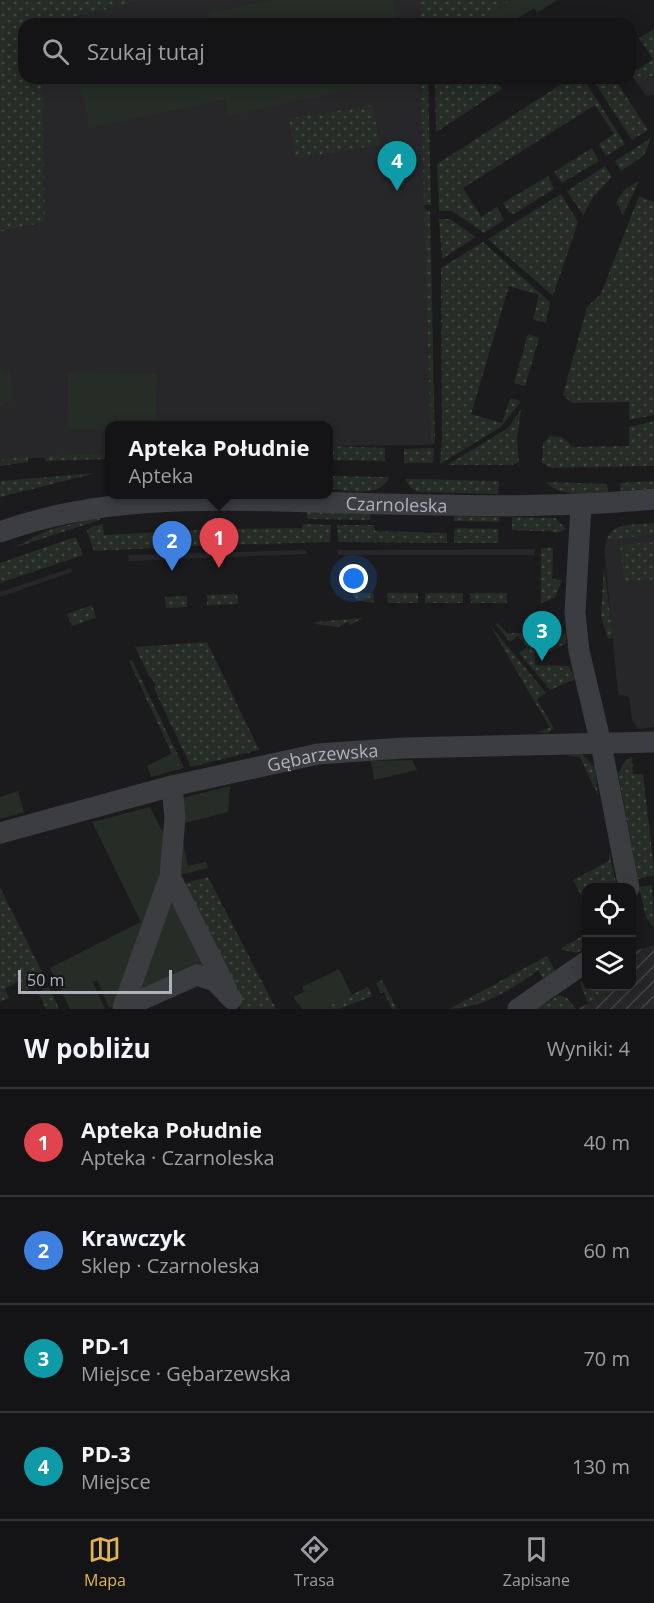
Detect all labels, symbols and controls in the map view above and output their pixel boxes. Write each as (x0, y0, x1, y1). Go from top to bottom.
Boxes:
search box (18, 18, 636, 84)
icon: search (39, 35, 72, 68)
text: Szukaj tutaj (87, 36, 205, 66)
pin: 4 (378, 142, 416, 191)
popup (105, 421, 333, 499)
text: Apteka Południe (129, 432, 310, 462)
text: Apteka (129, 462, 193, 489)
street label: Czarnoleska (345, 491, 448, 517)
pin: 1 (200, 518, 238, 568)
pin: 2 (152, 522, 192, 571)
your location (339, 564, 368, 593)
pin: 3 (522, 612, 562, 661)
street label: Gębarzewska (265, 738, 379, 777)
map controls (582, 883, 636, 991)
button: locate (582, 883, 636, 937)
button: layers (582, 937, 636, 991)
scale bar (18, 967, 172, 995)
text: 50 m (27, 969, 64, 991)
text: W pobliżu (24, 1030, 151, 1066)
text: Wyniki: 4 (547, 1035, 630, 1062)
text: Apteka Południe (81, 1114, 262, 1144)
text: 1 (38, 1129, 49, 1156)
text: 40 m (583, 1129, 630, 1156)
text: Apteka · Czarnoleska (81, 1144, 275, 1171)
text: Krawczyk (81, 1222, 186, 1252)
text: 2 (38, 1237, 49, 1264)
text: 60 m (583, 1237, 630, 1264)
text: Sklep · Czarnoleska (81, 1252, 260, 1279)
text: PD-1 (81, 1330, 131, 1360)
text: 3 (38, 1345, 49, 1372)
text: 70 m (583, 1345, 630, 1372)
text: Miejsce · Gębarzewska (81, 1360, 291, 1387)
text: PD-3 (81, 1438, 131, 1468)
text: 4 (38, 1453, 49, 1480)
text: 130 m (572, 1453, 630, 1480)
text: Miejsce (81, 1468, 151, 1495)
tab: Mapa (84, 1533, 126, 1591)
tab: Trasa (294, 1533, 335, 1591)
tab: Zapisane (503, 1533, 570, 1591)

